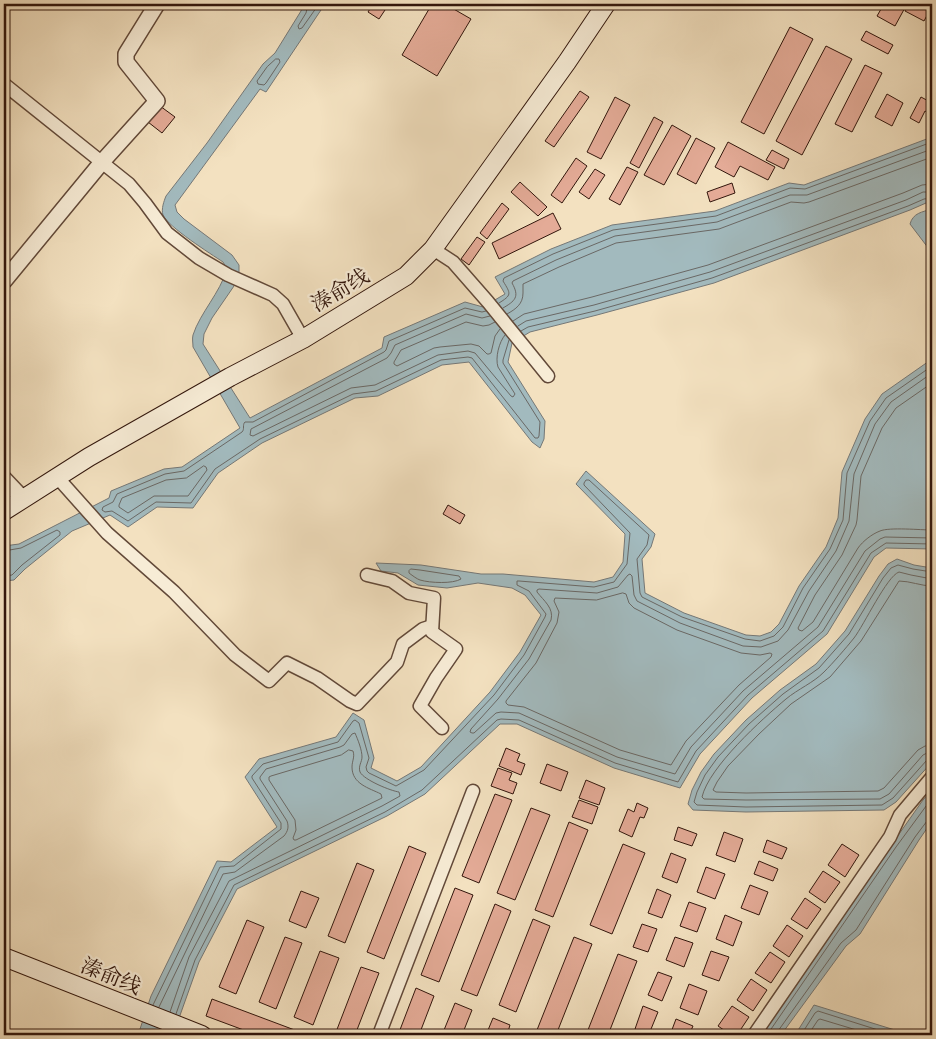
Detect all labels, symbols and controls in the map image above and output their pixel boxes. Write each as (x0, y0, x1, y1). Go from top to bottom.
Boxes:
street label: 溱俞线 (306, 263, 374, 318)
street label: 溱俞线 (77, 952, 145, 1001)

